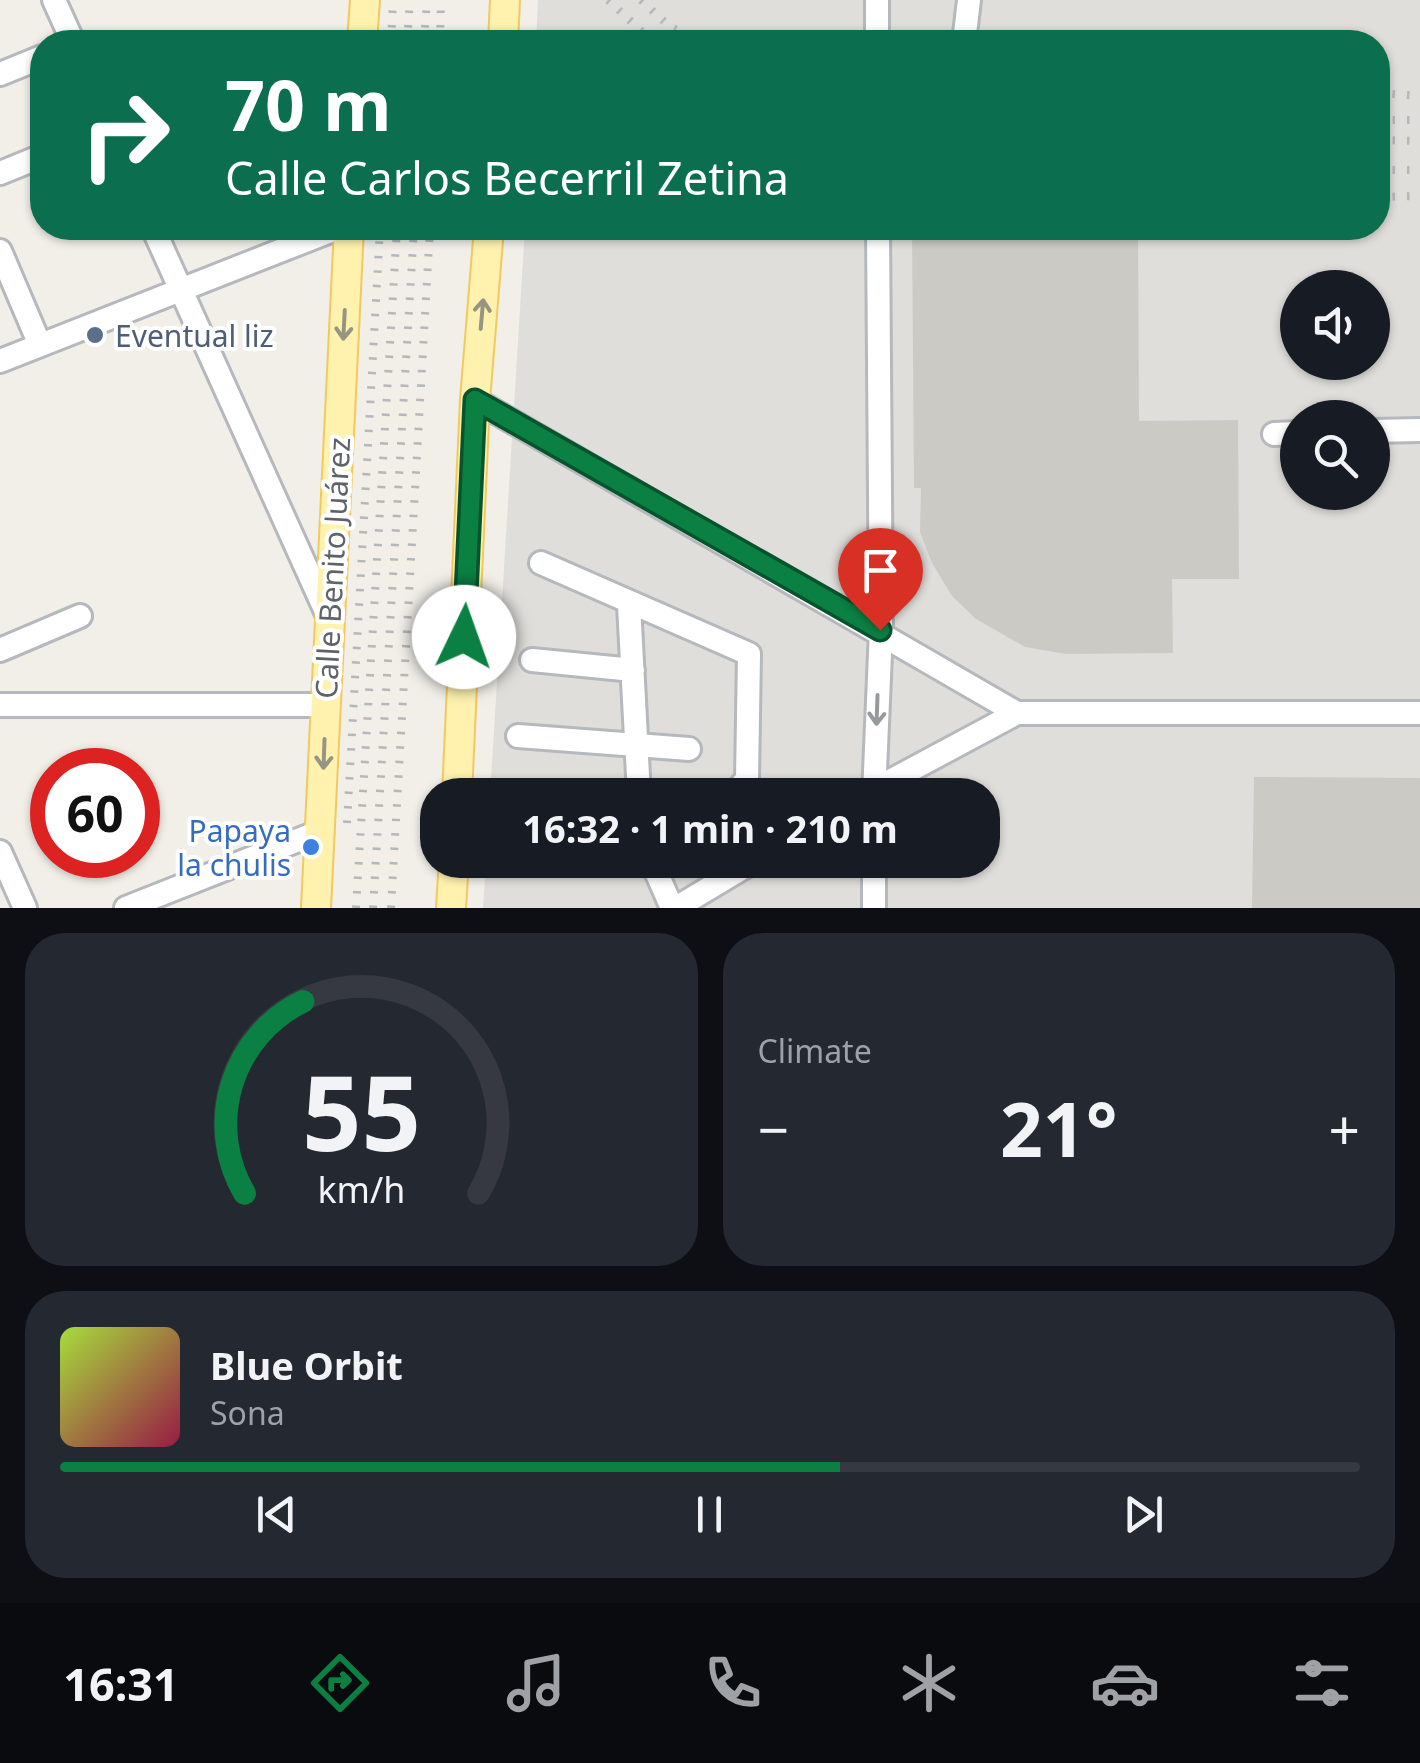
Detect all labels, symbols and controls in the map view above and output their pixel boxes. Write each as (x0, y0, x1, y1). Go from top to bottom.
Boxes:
text: 70 m (225, 56, 392, 152)
icon: right (60, 70, 190, 200)
text: Calle Carlos Becerril Zetina (225, 147, 789, 208)
map controls (1280, 270, 1390, 510)
button: sound (1280, 270, 1390, 380)
one-way arrow (472, 298, 491, 330)
one-way arrow (334, 308, 353, 340)
place label: Eventual liz (115, 315, 274, 356)
marker: Eventual liz (84, 324, 106, 346)
button: search (1280, 400, 1390, 510)
street label: Calle Benito Juárez (305, 436, 359, 700)
pin (838, 528, 923, 631)
icon: arrive (853, 543, 908, 598)
position arrow (412, 585, 516, 689)
one-way arrow (868, 693, 887, 725)
one-way arrow (314, 738, 333, 770)
speed limit sign: 60 (30, 748, 160, 878)
text: 16:32 · 1 min · 210 m (522, 802, 898, 854)
place label: Papaya la chulis (177, 810, 291, 885)
marker: Papaya la chulis (300, 836, 322, 858)
text: Climate (758, 1029, 872, 1072)
text: 55 (302, 1040, 421, 1181)
text: 21° (1000, 1077, 1118, 1179)
text: − (758, 1091, 789, 1166)
text: + (1329, 1091, 1360, 1166)
text: km/h (317, 1165, 405, 1213)
text: Blue Orbit (210, 1339, 403, 1391)
text: Sona (210, 1391, 285, 1434)
icon: previous (249, 1487, 304, 1542)
icon: pause (682, 1487, 737, 1542)
icon: next (1116, 1487, 1171, 1542)
icon: directions (305, 1648, 375, 1718)
icon: music (501, 1648, 571, 1718)
icon: phone (698, 1648, 768, 1718)
icon: climate (894, 1648, 964, 1718)
icon: car (1090, 1648, 1160, 1718)
icon: filters (1287, 1648, 1357, 1718)
text: 16:31 (63, 1653, 179, 1714)

